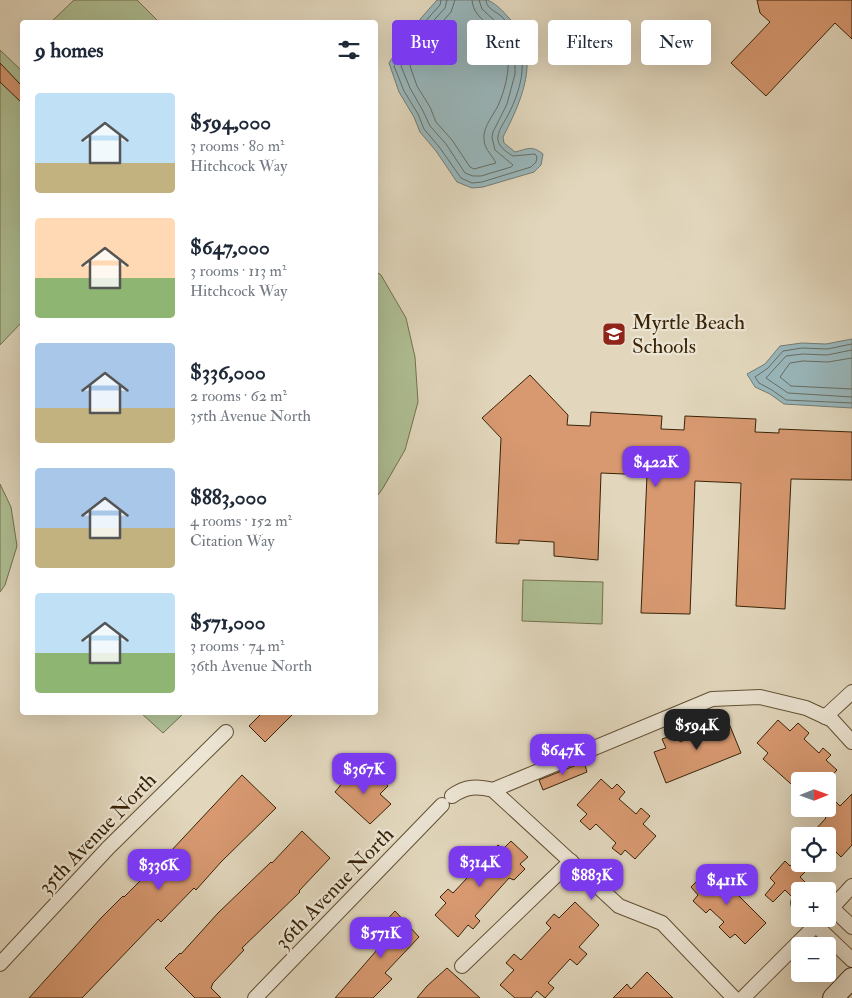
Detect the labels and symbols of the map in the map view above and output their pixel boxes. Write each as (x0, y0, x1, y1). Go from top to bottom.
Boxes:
place label: Myrtle Beach Schools (632, 309, 745, 360)
school or university icon: Myrtle Beach Schools (601, 321, 627, 347)
pin: $422K (621, 446, 691, 488)
pin: $594K (662, 708, 732, 751)
pin: $647K (528, 734, 598, 776)
pin: $367K (329, 752, 399, 795)
street label: 35th Avenue North (32, 767, 162, 900)
north arrow (791, 772, 836, 818)
street label: 36th Avenue North (269, 821, 400, 955)
pin: $314K (445, 846, 515, 888)
pin: $336K (124, 848, 194, 891)
pin: $883K (557, 858, 627, 901)
pin: $411K (692, 864, 762, 906)
pin: $571K (346, 916, 416, 959)

